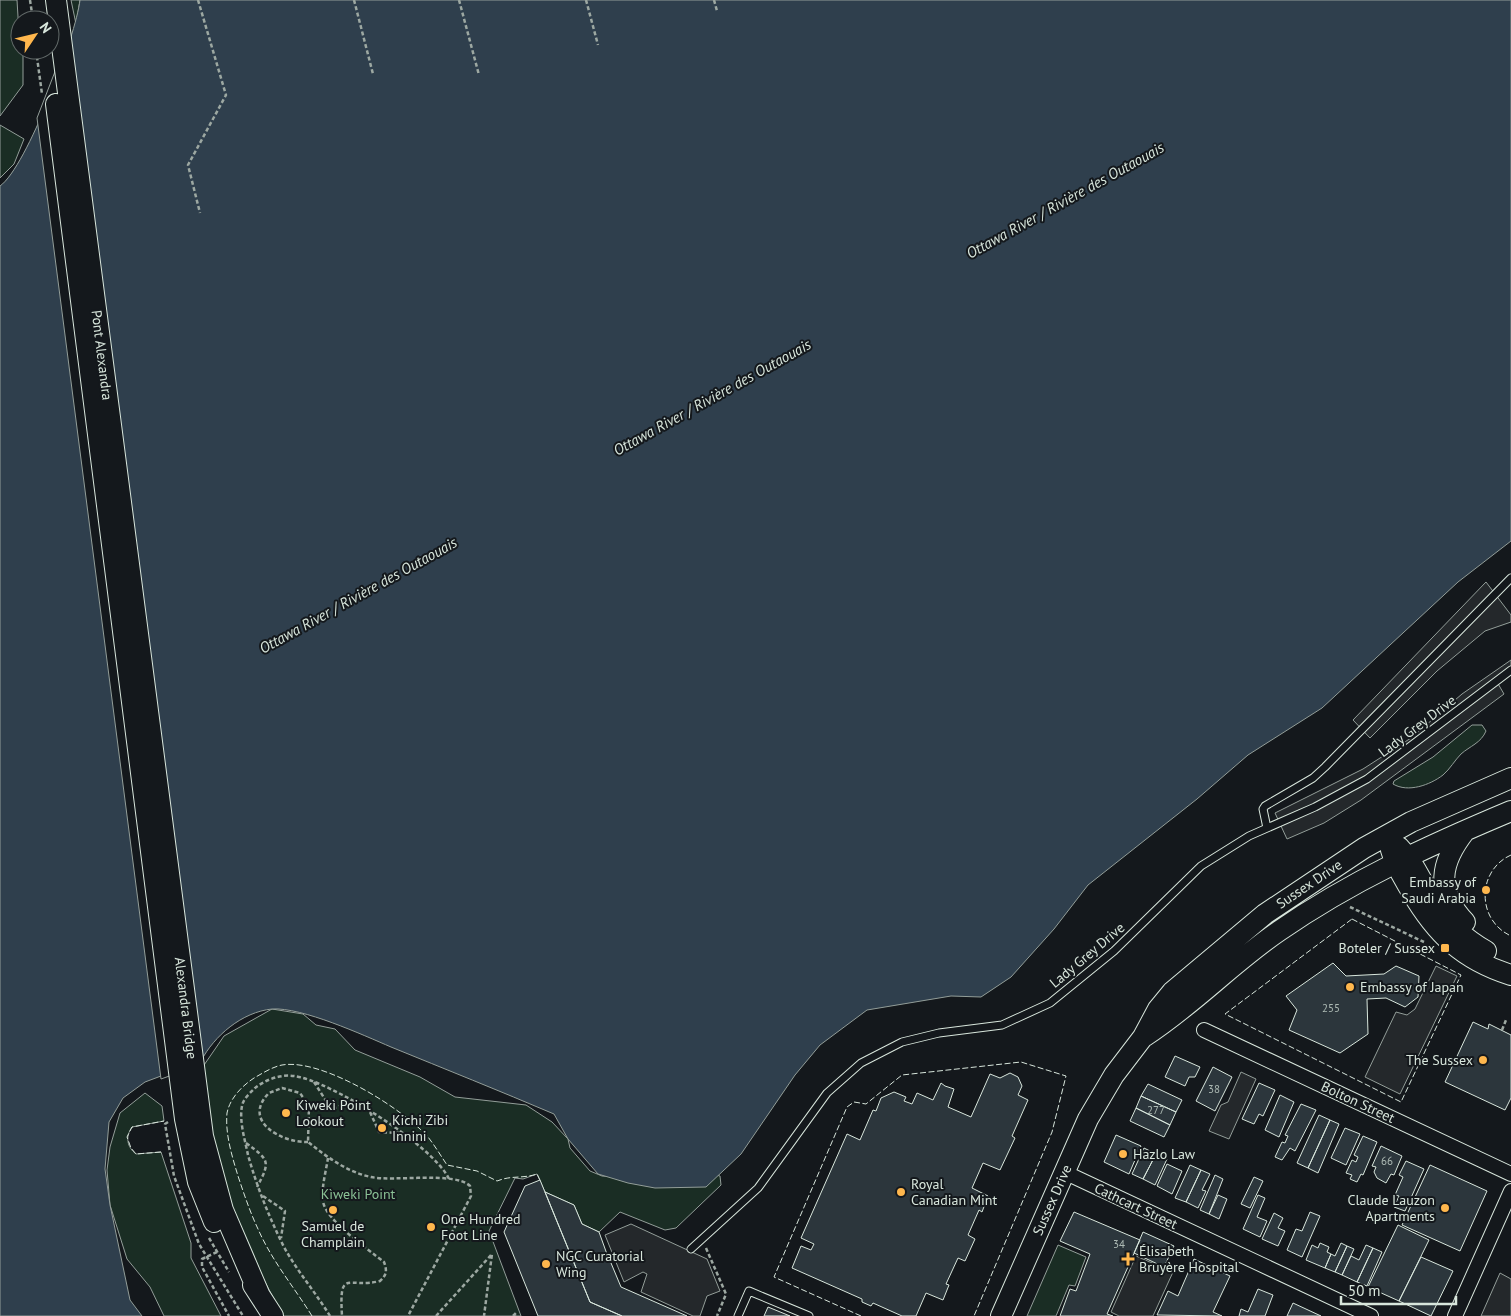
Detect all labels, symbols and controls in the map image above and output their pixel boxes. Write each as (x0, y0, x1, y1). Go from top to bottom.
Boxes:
north arrow (10, 10, 60, 60)
text: N (36, 19, 56, 36)
water label: Ottawa River / Rivière des Outaouais (963, 138, 1167, 262)
street label: Pont Alexandra (88, 309, 116, 401)
water label: Ottawa River / Rivière des Outaouais (610, 335, 814, 459)
water label: Ottawa River / Rivière des Outaouais (256, 533, 460, 657)
street label: Lady Grey Drive (1375, 691, 1459, 761)
street label: Sussex Drive (1273, 855, 1345, 913)
place label: Embassy of Saudi Arabia (1401, 873, 1477, 907)
marker: Embassy of Saudi Arabia (1480, 884, 1492, 896)
street label: Lady Grey Drive (1046, 918, 1128, 992)
place label: Boteler / Sussex (1338, 939, 1435, 957)
marker: Boteler / Sussex (1439, 942, 1451, 954)
street label: Alexandra Bridge (171, 956, 201, 1060)
place label: Embassy of Japan (1360, 978, 1464, 996)
marker: Embassy of Japan (1344, 981, 1356, 993)
house number: 255 (1322, 1001, 1340, 1015)
place label: The Sussex (1406, 1051, 1473, 1069)
marker: The Sussex (1477, 1054, 1489, 1066)
street label: Bolton Street (1318, 1077, 1398, 1127)
house number: 38 (1208, 1082, 1220, 1096)
place label: Kìwekì Point Lookout (296, 1096, 371, 1130)
house number: 277 (1147, 1103, 1165, 1117)
marker: Kìwekì Point Lookout (280, 1107, 292, 1119)
place label: Kichi Zibi Innini (392, 1111, 448, 1145)
marker: Kichi Zibi Innini (376, 1122, 388, 1134)
place label: Hazlo Law (1133, 1145, 1196, 1163)
marker: Hazlo Law (1117, 1148, 1129, 1160)
house number: 66 (1381, 1154, 1393, 1168)
street label: Sussex Drive (1028, 1162, 1076, 1238)
place label: Royal Canadian Mint (911, 1175, 997, 1209)
street label: Cathcart Street (1092, 1179, 1181, 1233)
park label: Kìwekì Point (321, 1185, 396, 1203)
marker: Royal Canadian Mint (895, 1186, 907, 1198)
place label: Claude Lauzon Apartments (1347, 1191, 1435, 1225)
marker: Claude Lauzon Apartments (1439, 1202, 1451, 1214)
marker: Samuel de Champlain (327, 1204, 339, 1216)
place label: One Hundred Foot Line (441, 1210, 521, 1244)
place label: Samuel de Champlain (301, 1217, 365, 1251)
marker: One Hundred Foot Line (425, 1221, 437, 1233)
house number: 34 (1113, 1237, 1125, 1251)
place label: Élisabeth Bruyère Hospital (1139, 1242, 1238, 1276)
place label: NGC Curatorial Wing (556, 1247, 644, 1281)
marker: Élisabeth Bruyère Hospital (1121, 1252, 1135, 1266)
marker: NGC Curatorial Wing (540, 1258, 552, 1270)
scale bar (1341, 1274, 1456, 1306)
text: 50 m (1348, 1281, 1381, 1300)

